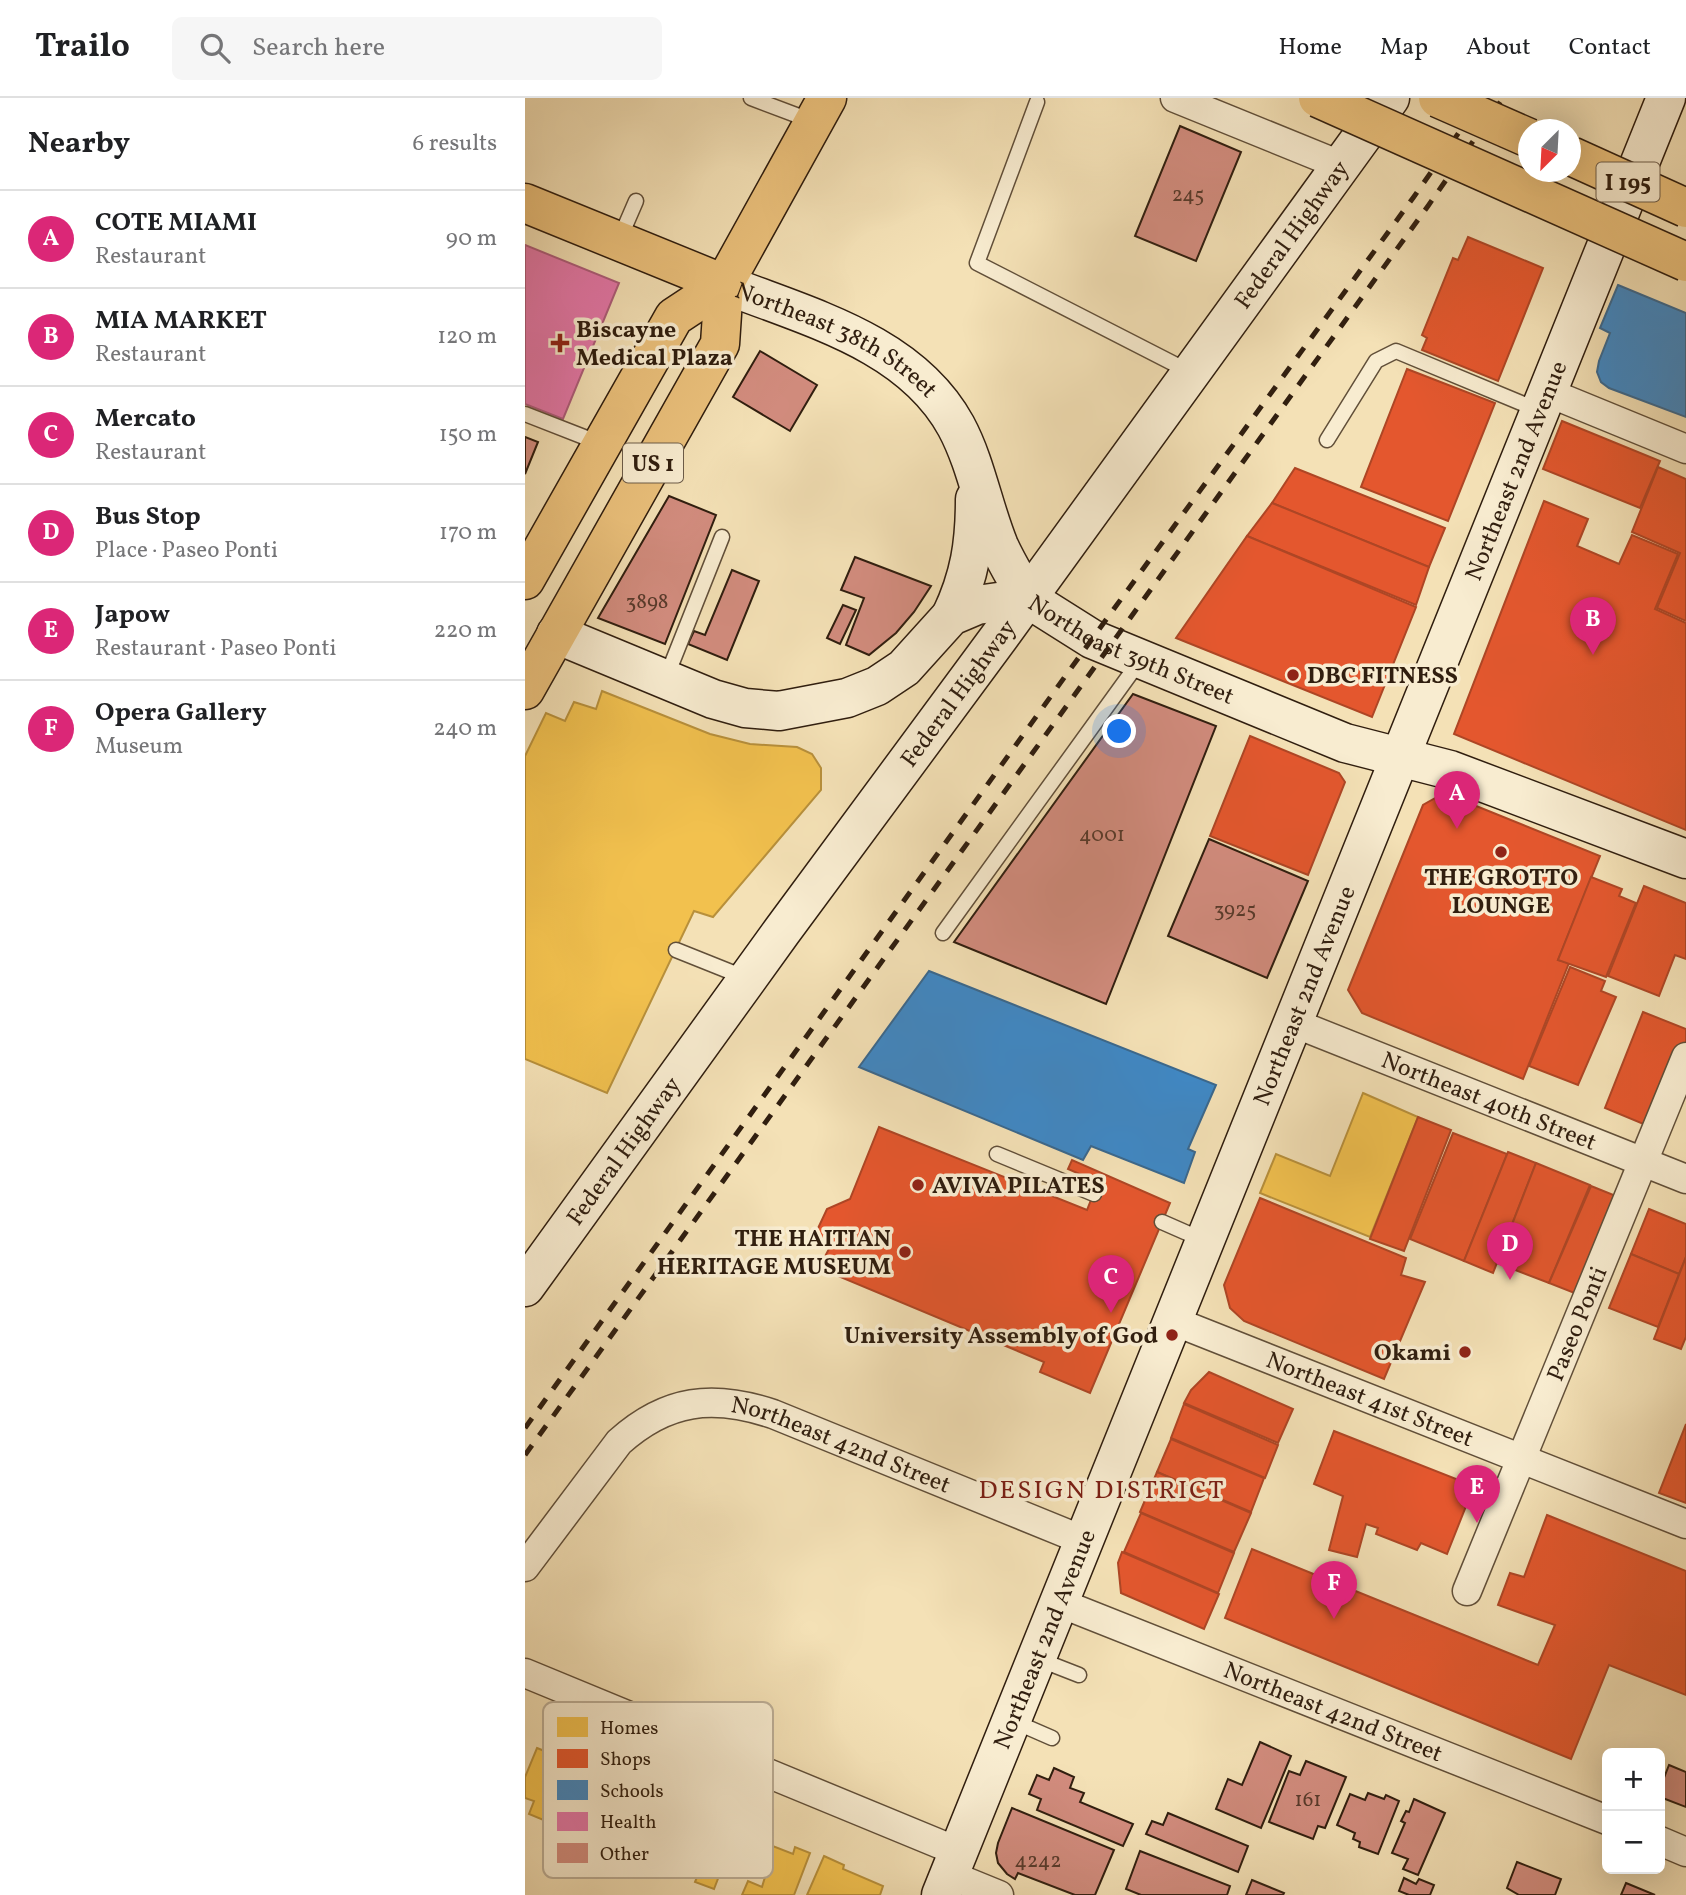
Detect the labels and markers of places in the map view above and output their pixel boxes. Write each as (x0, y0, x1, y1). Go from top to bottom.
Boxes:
place label: Biscayne Medical Plaza (576, 314, 733, 376)
marker: Biscayne Medical Plaza (550, 333, 570, 353)
pin: B (1570, 597, 1616, 655)
place label: DBC FITNESS (1307, 660, 1458, 694)
marker: DBC FITNESS (1285, 667, 1301, 683)
pin: A (1434, 771, 1480, 829)
marker: THE GROTTO LOUNGE (1493, 844, 1509, 860)
place label: THE GROTTO LOUNGE (1424, 862, 1578, 924)
place label: AVIVA PILATES (932, 1170, 1105, 1204)
marker: AVIVA PILATES (910, 1177, 926, 1193)
pin: D (1487, 1222, 1533, 1280)
place label: THE HAITIAN HERITAGE MUSEUM (657, 1223, 891, 1285)
marker: THE HAITIAN HERITAGE MUSEUM (897, 1244, 913, 1260)
pin: C (1088, 1255, 1134, 1313)
place label: University Assembly of God (844, 1320, 1158, 1354)
marker: University Assembly of God (1164, 1327, 1180, 1343)
place label: Okami (1374, 1337, 1451, 1371)
marker: Okami (1457, 1344, 1473, 1360)
pin: E (1454, 1465, 1500, 1523)
pin: F (1311, 1561, 1357, 1619)

